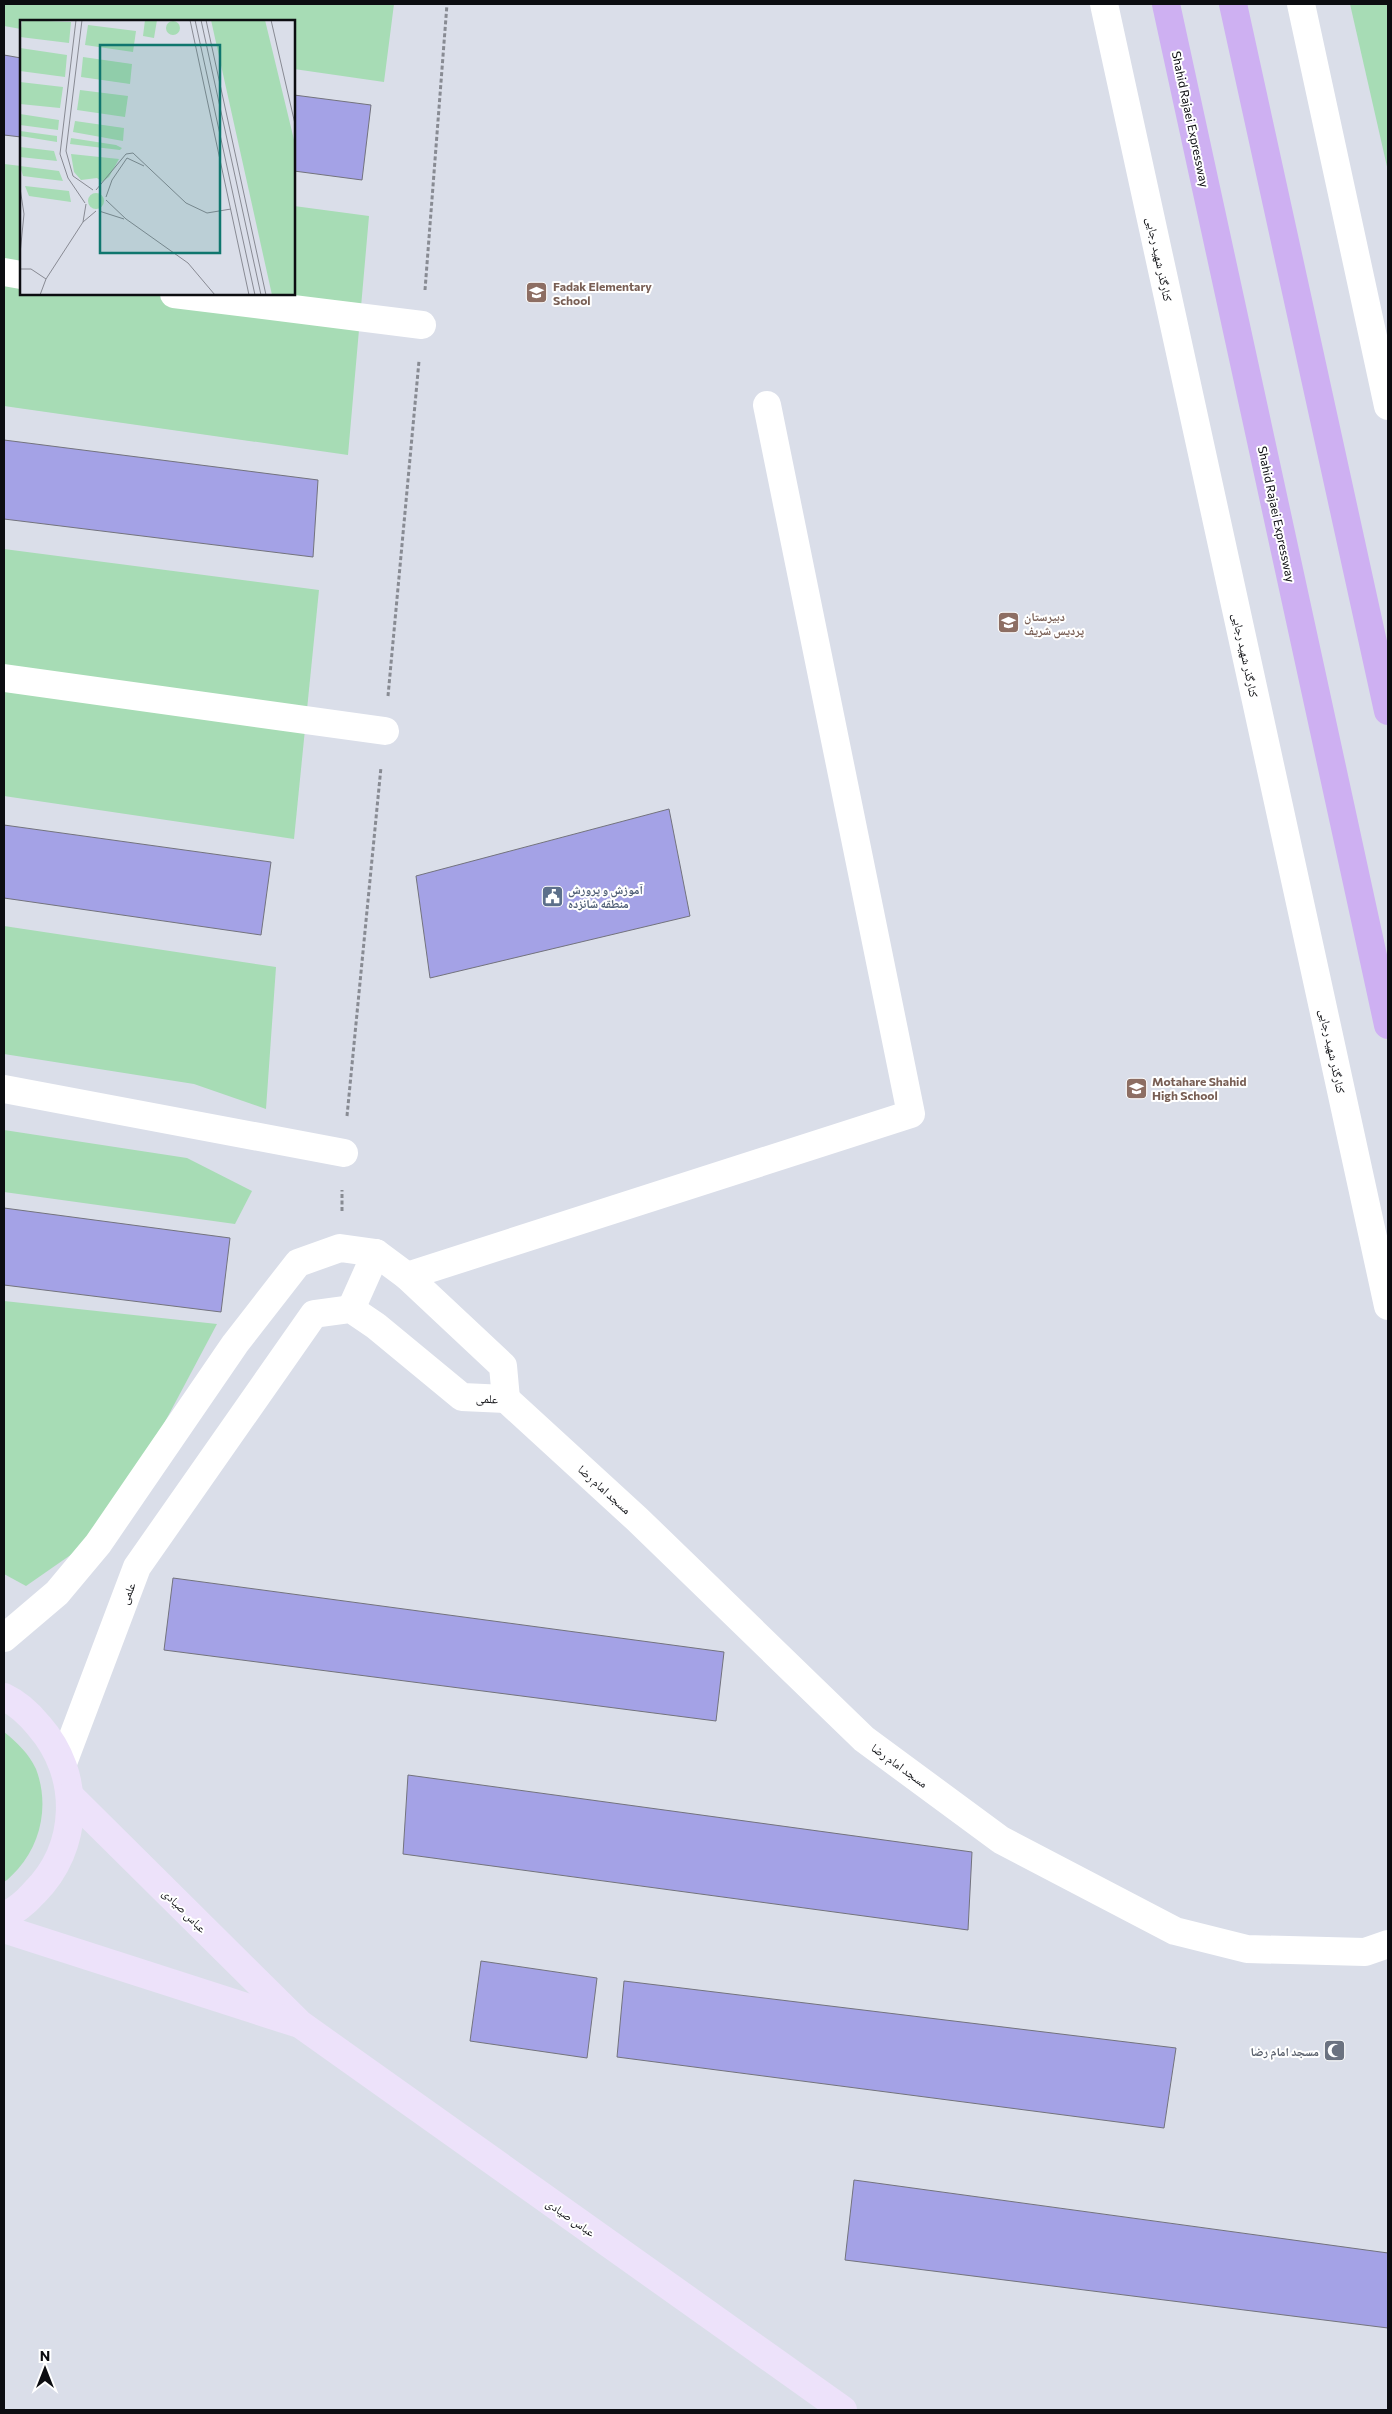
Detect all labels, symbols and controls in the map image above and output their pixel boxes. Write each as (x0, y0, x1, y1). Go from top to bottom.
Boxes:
inset map (20, 20, 295, 295)
street label: Shahid Rajaei Expressway (1170, 50, 1212, 188)
street label: کنارگذر شهید رجایی (1143, 215, 1176, 303)
place label: Fadak Elementary School (553, 279, 652, 307)
school or university icon: Fadak Elementary School (525, 281, 549, 305)
street label: Shahid Rajaei Expressway (1256, 445, 1298, 583)
place label: دبیرستان پردیس شریف (1024, 609, 1085, 639)
school or university icon: دبیرستان پردیس شریف (996, 611, 1020, 635)
street label: کنارگذر شهید رجایی (1229, 611, 1262, 699)
place label: آموزش و پرورش منطقه شانزده (568, 882, 643, 911)
public building icon: آموزش و پرورش منطقه شانزده (540, 884, 564, 908)
street label: کنارگذر شهید رجایی (1316, 1007, 1349, 1095)
place label: Motahare Shahid High School (1152, 1074, 1246, 1102)
school or university icon: Motahare Shahid High School (1124, 1076, 1148, 1100)
street label: علمی (475, 1390, 498, 1407)
street label: مسجد امام رضا (574, 1462, 634, 1518)
street label: علمی (116, 1580, 139, 1606)
street label: مسجد امام رضا (868, 1740, 931, 1792)
street label: عباس صیادی (159, 1885, 210, 1936)
mosque icon: مسجد امام رضا (1323, 2039, 1347, 2063)
place label: مسجد امام رضا (1251, 2044, 1319, 2060)
street label: عباس صیادی (543, 2195, 598, 2240)
north arrow (20, 2344, 70, 2394)
text: N (40, 2347, 50, 2364)

